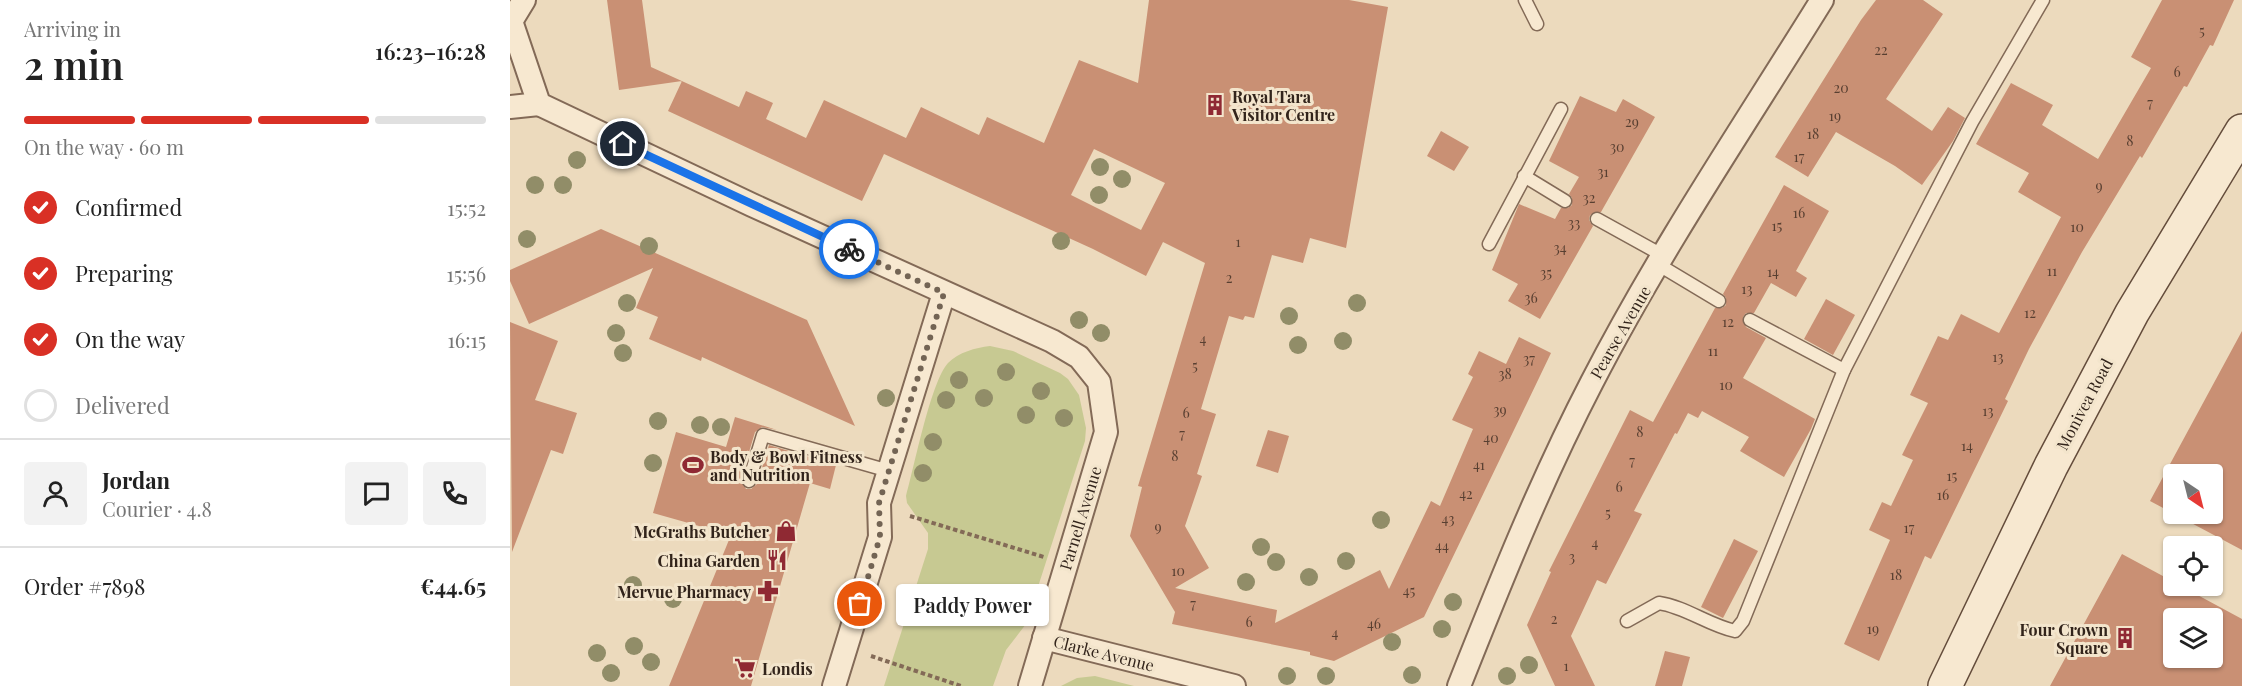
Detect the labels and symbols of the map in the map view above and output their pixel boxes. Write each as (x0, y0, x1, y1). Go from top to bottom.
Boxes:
house number: 5 (2199, 21, 2205, 40)
house number: 22 (1874, 40, 1888, 59)
house number: 6 (2173, 62, 2181, 81)
house number: 20 (1833, 78, 1849, 97)
place label: Royal Tara Visitor Centre (1231, 86, 1335, 125)
building icon: Royal Tara Visitor Centre (1203, 93, 1227, 117)
house number: 7 (2147, 93, 2153, 112)
house number: 19 (1829, 106, 1841, 125)
house number: 29 (1625, 112, 1639, 131)
pin (597, 118, 648, 169)
house number: 18 (1807, 124, 1819, 143)
house number: 8 (2126, 131, 2134, 150)
house number: 30 (1610, 137, 1624, 156)
house number: 17 (1794, 147, 1805, 166)
house number: 31 (1597, 162, 1609, 181)
house number: 9 (2095, 176, 2103, 195)
house number: 32 (1582, 188, 1596, 207)
house number: 16 (1793, 203, 1805, 222)
house number: 33 (1568, 213, 1580, 232)
house number: 15 (1772, 216, 1783, 235)
house number: 10 (2070, 217, 2084, 236)
courier (819, 219, 879, 279)
house number: 1 (1235, 232, 1241, 251)
house number: 34 (1553, 238, 1567, 257)
house number: 11 (2047, 261, 2057, 280)
house number: 14 (1767, 262, 1779, 281)
house number: 35 (1540, 263, 1552, 282)
house number: 2 (1226, 268, 1233, 287)
house number: 13 (1741, 279, 1753, 298)
street label: Pearse Avenue (1585, 282, 1655, 382)
house number: 36 (1524, 288, 1538, 307)
house number: 12 (2024, 303, 2036, 322)
house number: 12 (1722, 312, 1734, 331)
house number: 4 (1200, 329, 1207, 348)
house number: 11 (1708, 341, 1718, 360)
house number: 13 (1992, 347, 2004, 366)
house number: 37 (1523, 349, 1535, 368)
street label: Monivea Road (2051, 355, 2117, 453)
house number: 5 (1192, 356, 1198, 375)
house number: 38 (1498, 364, 1512, 383)
house number: 10 (1719, 375, 1733, 394)
house number: 39 (1493, 400, 1507, 419)
house number: 13 (1982, 401, 1994, 420)
house number: 6 (1182, 403, 1190, 422)
house number: 8 (1636, 422, 1644, 441)
house number: 7 (1179, 424, 1185, 443)
house number: 40 (1483, 428, 1499, 447)
house number: 14 (1961, 436, 1973, 455)
place label: Body & Bowl Fitness and Nutrition (710, 446, 862, 485)
house number: 8 (1171, 446, 1179, 465)
house number: 7 (1629, 451, 1635, 470)
sports icon: Body & Bowl Fitness and Nutrition (681, 453, 705, 477)
house number: 41 (1473, 455, 1485, 474)
street label: Parnell Avenue (1054, 464, 1106, 572)
north arrow (2163, 464, 2223, 524)
house number: 15 (1947, 466, 1958, 485)
house number: 6 (1615, 477, 1623, 496)
house number: 42 (1459, 484, 1473, 503)
house number: 16 (1937, 485, 1949, 504)
house number: 5 (1605, 503, 1611, 522)
house number: 43 (1442, 509, 1454, 528)
house number: 9 (1154, 517, 1162, 536)
house number: 17 (1904, 518, 1915, 537)
shop icon: McGraths Butcher (774, 519, 798, 543)
place label: McGraths Butcher (633, 521, 770, 542)
house number: 4 (1592, 533, 1599, 552)
house number: 44 (1435, 536, 1449, 555)
house number: 3 (1569, 547, 1575, 566)
restaurant icon: China Garden (765, 548, 789, 572)
place label: China Garden (658, 550, 760, 571)
house number: 10 (1171, 561, 1185, 580)
house number: 18 (1890, 565, 1902, 584)
pin (834, 578, 885, 629)
pharmacy icon: Mervue Pharmacy (756, 579, 780, 603)
place label: Mervue Pharmacy (617, 581, 752, 602)
house number: 45 (1403, 581, 1416, 600)
callout: Paddy Power (896, 583, 1049, 625)
house number: 7 (1190, 594, 1196, 613)
house number: 2 (1551, 609, 1558, 628)
house number: 6 (1245, 612, 1253, 631)
house number: 46 (1367, 614, 1381, 633)
house number: 19 (1867, 619, 1879, 638)
place label: Four Crown Square (2020, 619, 2108, 658)
house number: 4 (1332, 623, 1339, 642)
building icon: Four Crown Square (2113, 626, 2137, 650)
street label: Clarke Avenue (1051, 630, 1157, 676)
supermarket icon: Londis (733, 656, 757, 680)
house number: 1 (1563, 656, 1569, 675)
place label: Londis (762, 658, 813, 679)

